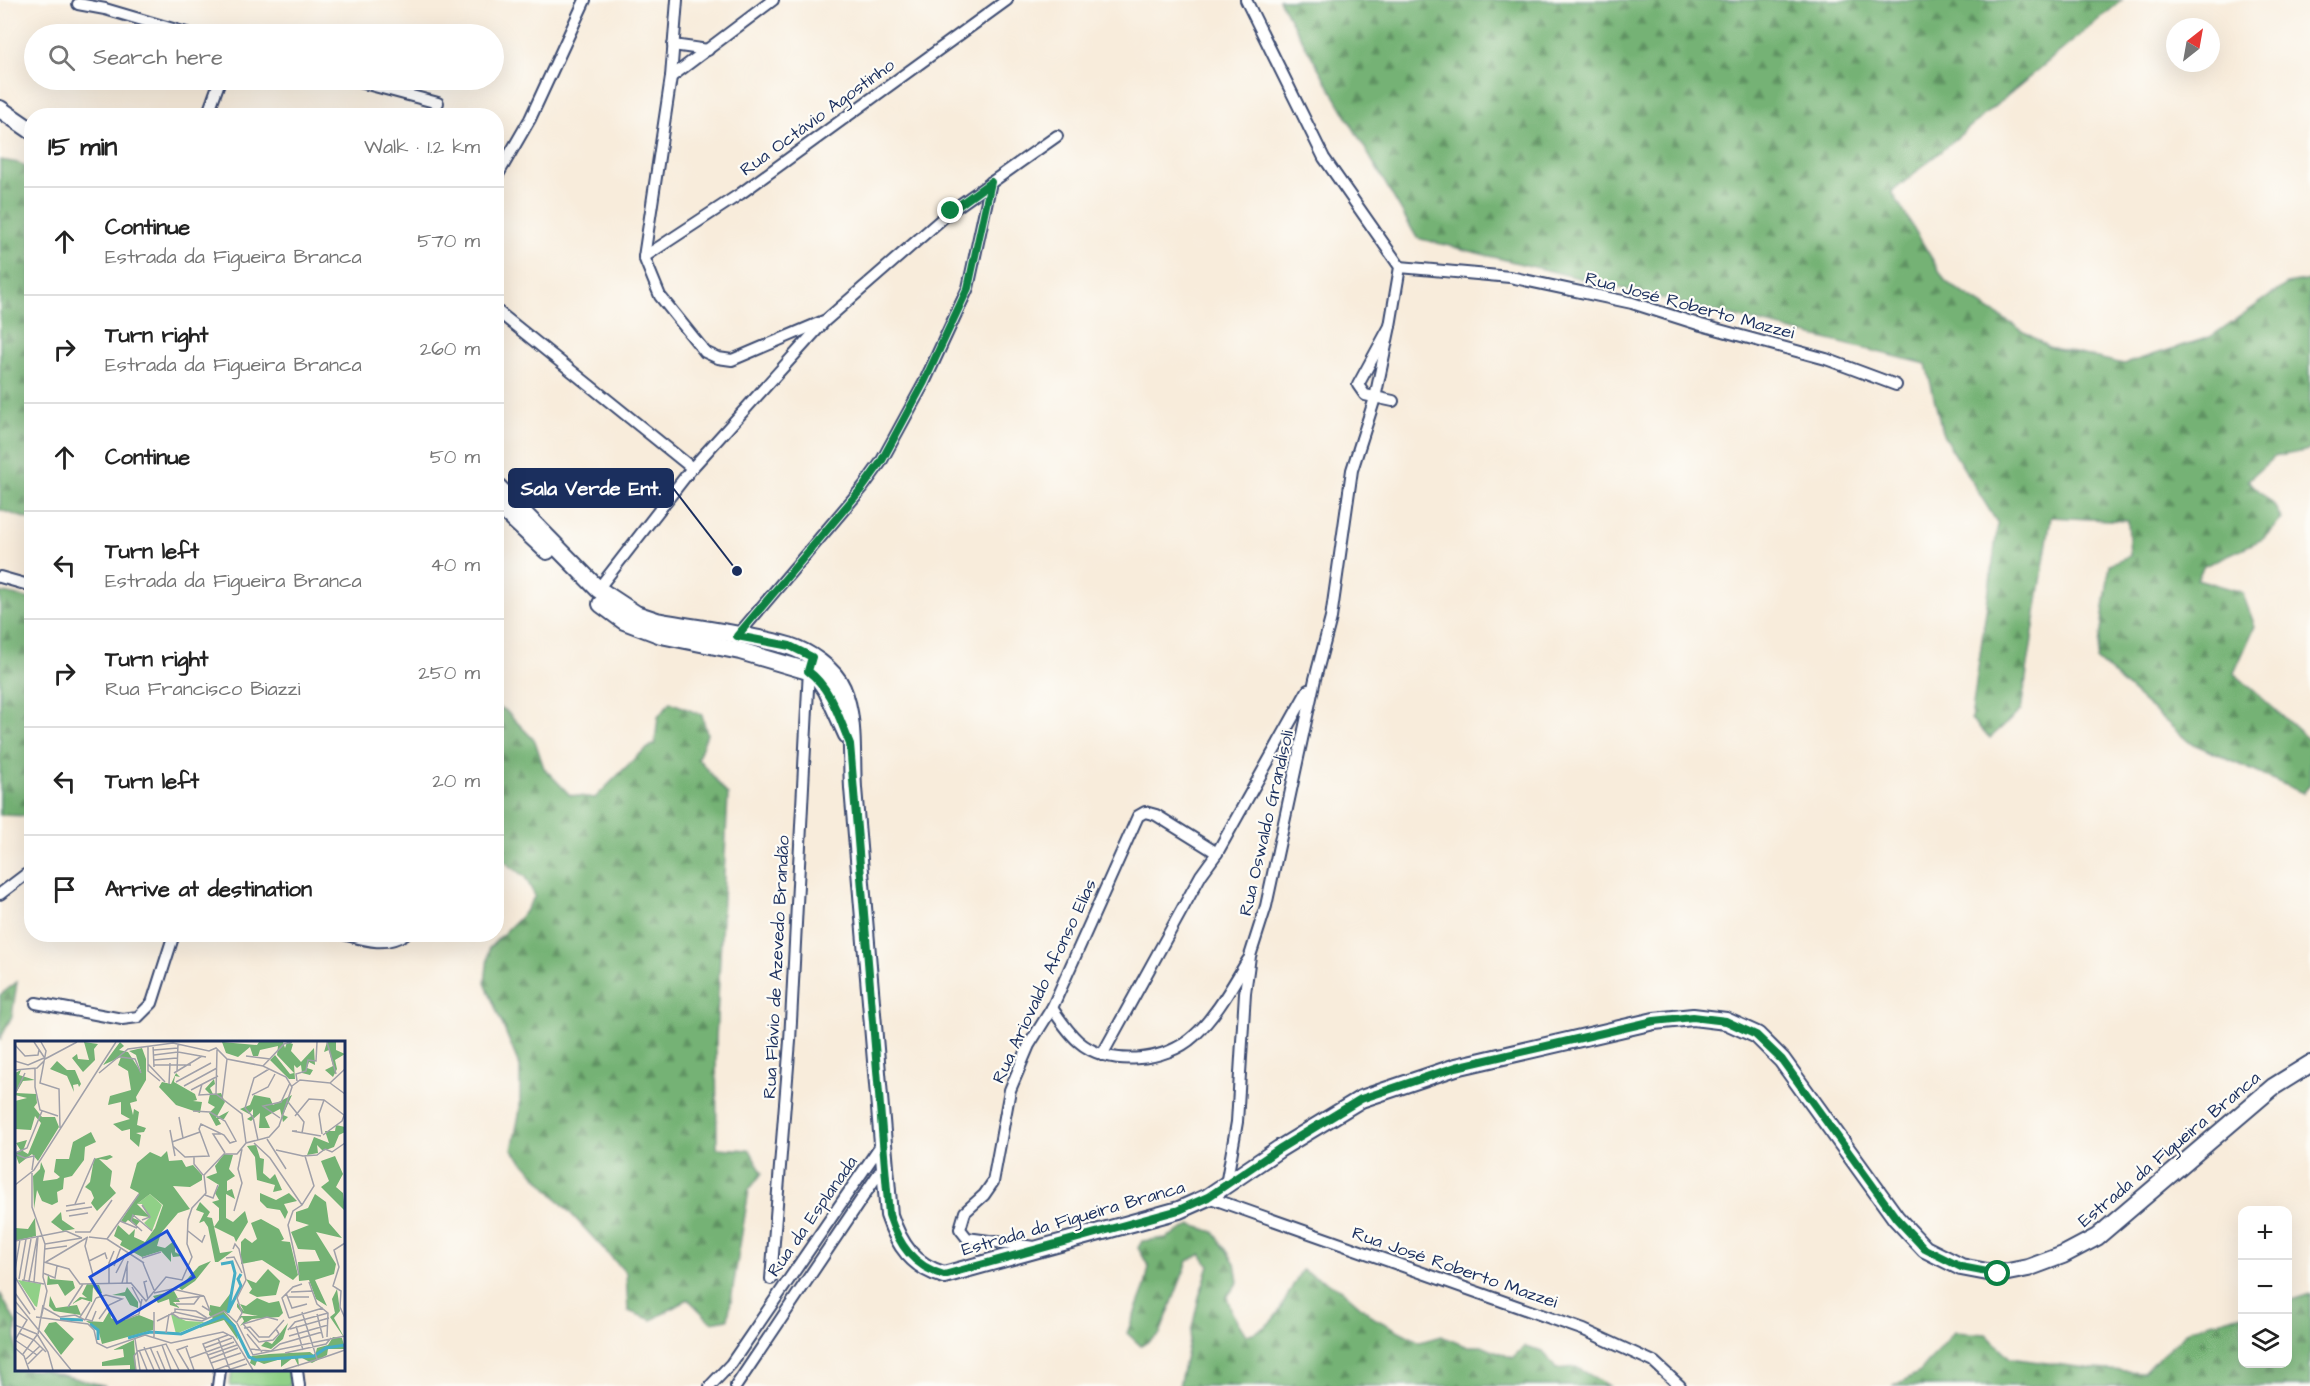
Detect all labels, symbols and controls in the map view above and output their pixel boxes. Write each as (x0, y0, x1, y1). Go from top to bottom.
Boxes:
north arrow (2166, 18, 2220, 72)
search box (24, 24, 504, 90)
icon: search (45, 41, 78, 74)
text: Search here (93, 42, 223, 73)
street label: Rua Octávio Agostinho (735, 53, 900, 183)
text: 15 min (48, 129, 117, 165)
text: Walk · 1.2 km (364, 133, 480, 161)
route end (937, 197, 963, 223)
text: Continue (105, 212, 190, 243)
icon: ahead (48, 225, 81, 258)
text: 570 m (417, 227, 480, 255)
text: Estrada da Figueira Branca (105, 243, 362, 271)
street label: Rua José Roberto Mazzei (1582, 266, 1798, 346)
text: Turn right (105, 320, 208, 351)
icon: right (48, 333, 81, 366)
text: 260 m (420, 335, 480, 363)
text: Estrada da Figueira Branca (105, 351, 362, 379)
icon: ahead (48, 441, 81, 474)
text: Continue (105, 442, 190, 473)
text: 50 m (430, 443, 480, 471)
callout: Sala Verde Ent. (509, 469, 673, 507)
text: Sala Verde Ent. (520, 475, 661, 503)
text: Turn left (105, 536, 199, 567)
icon: left (48, 549, 81, 582)
text: 40 m (430, 551, 480, 579)
text: Estrada da Figueira Branca (105, 567, 362, 595)
text: Turn right (105, 644, 208, 675)
icon: right (48, 657, 81, 690)
text: 250 m (418, 659, 480, 687)
text: Rua Francisco Biazzi (105, 675, 301, 703)
street label: Rua Oswaldo Grandisoli (1233, 728, 1300, 918)
icon: left (48, 765, 81, 798)
text: Turn left (105, 766, 199, 797)
text: 20 m (432, 767, 480, 795)
street label: Rua Flávio de Azevedo Brandão (757, 835, 796, 1099)
icon: arrive (48, 873, 81, 906)
text: Arrive at destination (105, 874, 312, 905)
street label: Rua Ariovaldo Afonso Elias (986, 875, 1103, 1087)
inset map (15, 1041, 345, 1371)
street label: Estrada da Figueira Branca (2073, 1066, 2266, 1234)
street label: Rua da Esplanada (761, 1151, 863, 1282)
street label: Estrada da Figueira Branca (959, 1175, 1188, 1263)
map controls (2238, 1206, 2292, 1368)
button: + (2238, 1206, 2292, 1260)
street label: Rua José Roberto Mazzei (1349, 1221, 1561, 1314)
route start (1984, 1260, 2010, 1286)
button: − (2238, 1260, 2292, 1314)
button: layers (2238, 1314, 2292, 1368)

